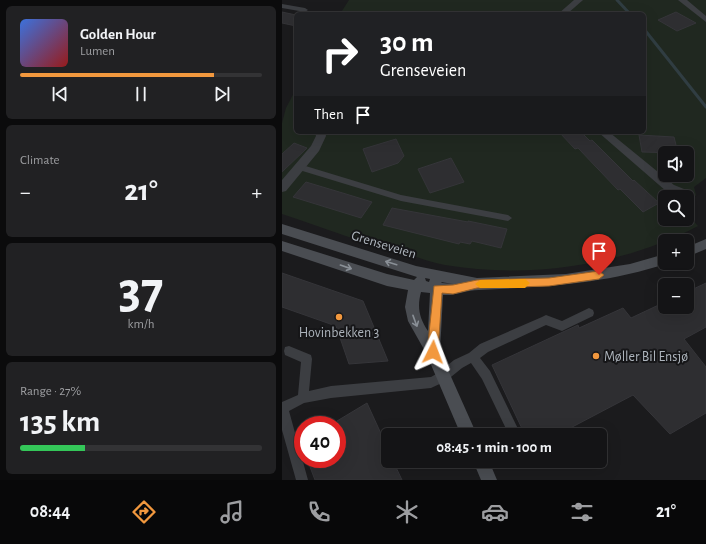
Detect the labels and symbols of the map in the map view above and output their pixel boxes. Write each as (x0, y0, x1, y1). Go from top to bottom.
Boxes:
street label: Grenseveien (350, 228, 418, 261)
pin (582, 234, 616, 275)
one-way arrow (386, 259, 398, 267)
one-way arrow (339, 264, 352, 271)
marker: Hovinbekken 3 (334, 312, 344, 322)
one-way arrow (412, 314, 420, 326)
place label: Hovinbekken 3 (299, 326, 379, 340)
position arrow (412, 331, 454, 373)
place label: Møller Bil Ensjø (604, 350, 688, 364)
marker: Møller Bil Ensjø (591, 351, 601, 361)
speed limit sign: 40 (294, 416, 346, 468)

